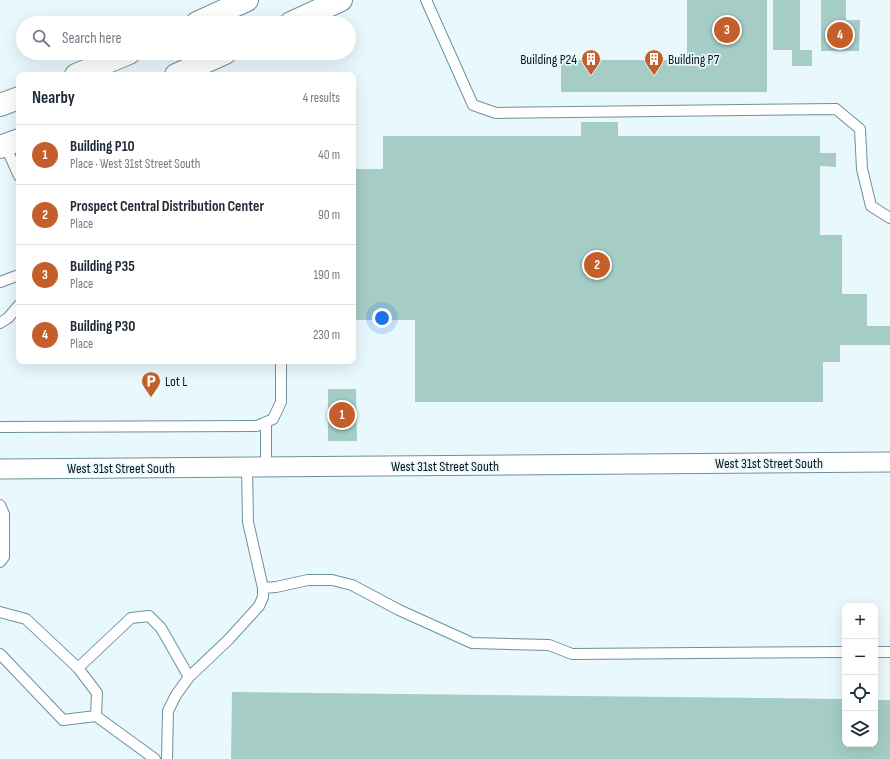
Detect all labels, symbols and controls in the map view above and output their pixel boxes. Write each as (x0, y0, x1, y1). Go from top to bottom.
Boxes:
pin: 3 (714, 15, 740, 45)
search box (16, 16, 356, 60)
pin: 4 (827, 20, 853, 50)
icon: search (30, 27, 52, 49)
text: Search here (62, 29, 122, 48)
building icon: Building P24 (580, 48, 602, 76)
building icon: Building P7 (643, 48, 665, 76)
place label: Building P24 (520, 51, 577, 68)
place label: Building P7 (668, 51, 720, 68)
text: Nearby (32, 88, 75, 108)
text: 4 results (303, 90, 340, 106)
text: Building P10 (70, 137, 135, 156)
text: 1 (42, 147, 48, 163)
text: 40 m (318, 147, 340, 163)
text: Place · West 31st Street South (70, 156, 200, 172)
text: Prospect Central Distribution Center (70, 197, 264, 216)
text: 2 (42, 207, 48, 223)
text: 90 m (318, 207, 340, 223)
text: Place (70, 216, 93, 232)
pin: 2 (584, 250, 610, 280)
text: Building P35 (70, 257, 135, 276)
text: 3 (42, 267, 48, 283)
text: 190 m (313, 267, 340, 283)
text: Place (70, 276, 93, 292)
your location (372, 308, 392, 328)
text: Building P30 (70, 317, 135, 336)
text: 4 (42, 327, 48, 343)
text: 230 m (313, 327, 340, 343)
text: Place (70, 336, 93, 352)
parking icon: Lot L (140, 370, 162, 398)
place label: Lot L (165, 373, 188, 390)
pin: 1 (329, 400, 355, 430)
street label: West 31st Street South (715, 455, 823, 472)
street label: West 31st Street South (391, 458, 499, 475)
street label: West 31st Street South (67, 460, 175, 477)
map controls (842, 603, 878, 747)
button: + (842, 603, 878, 639)
button: − (842, 639, 878, 675)
button: locate (842, 675, 878, 711)
button: layers (842, 711, 878, 747)

